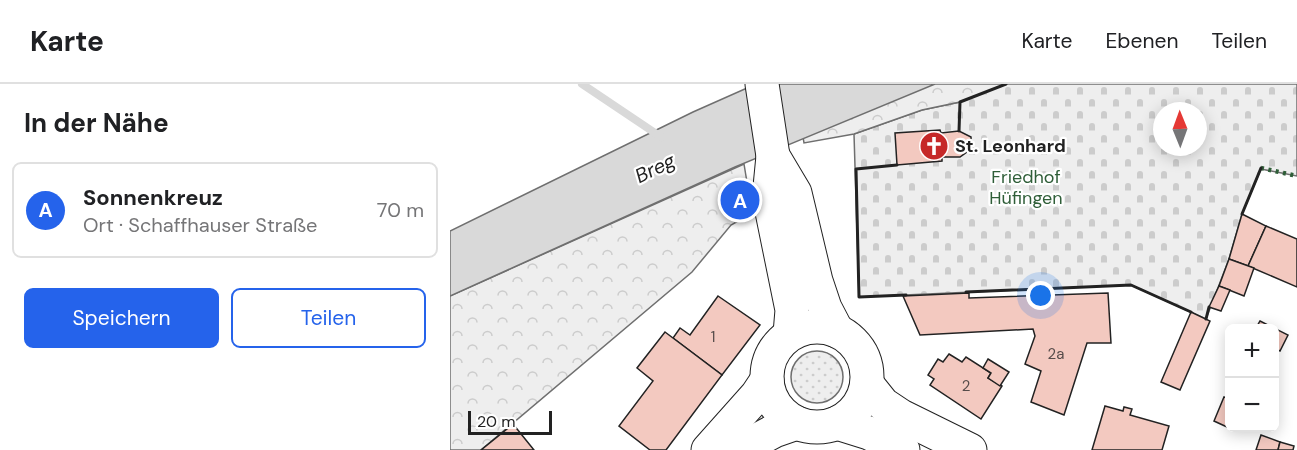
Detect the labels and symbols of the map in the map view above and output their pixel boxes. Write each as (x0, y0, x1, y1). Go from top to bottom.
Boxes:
north arrow (1153, 102, 1207, 156)
church icon: St. Leonhard (918, 130, 950, 162)
place label: St. Leonhard (955, 134, 1066, 158)
water label: Breg (631, 147, 680, 189)
park label: Friedhof Hüfingen (989, 165, 1063, 210)
pin: A (720, 178, 760, 222)
your location (1026, 281, 1055, 310)
house number: 1 (711, 327, 715, 347)
house number: 2a (1048, 344, 1064, 364)
house number: 2 (962, 376, 970, 396)
scale bar (468, 408, 552, 436)

